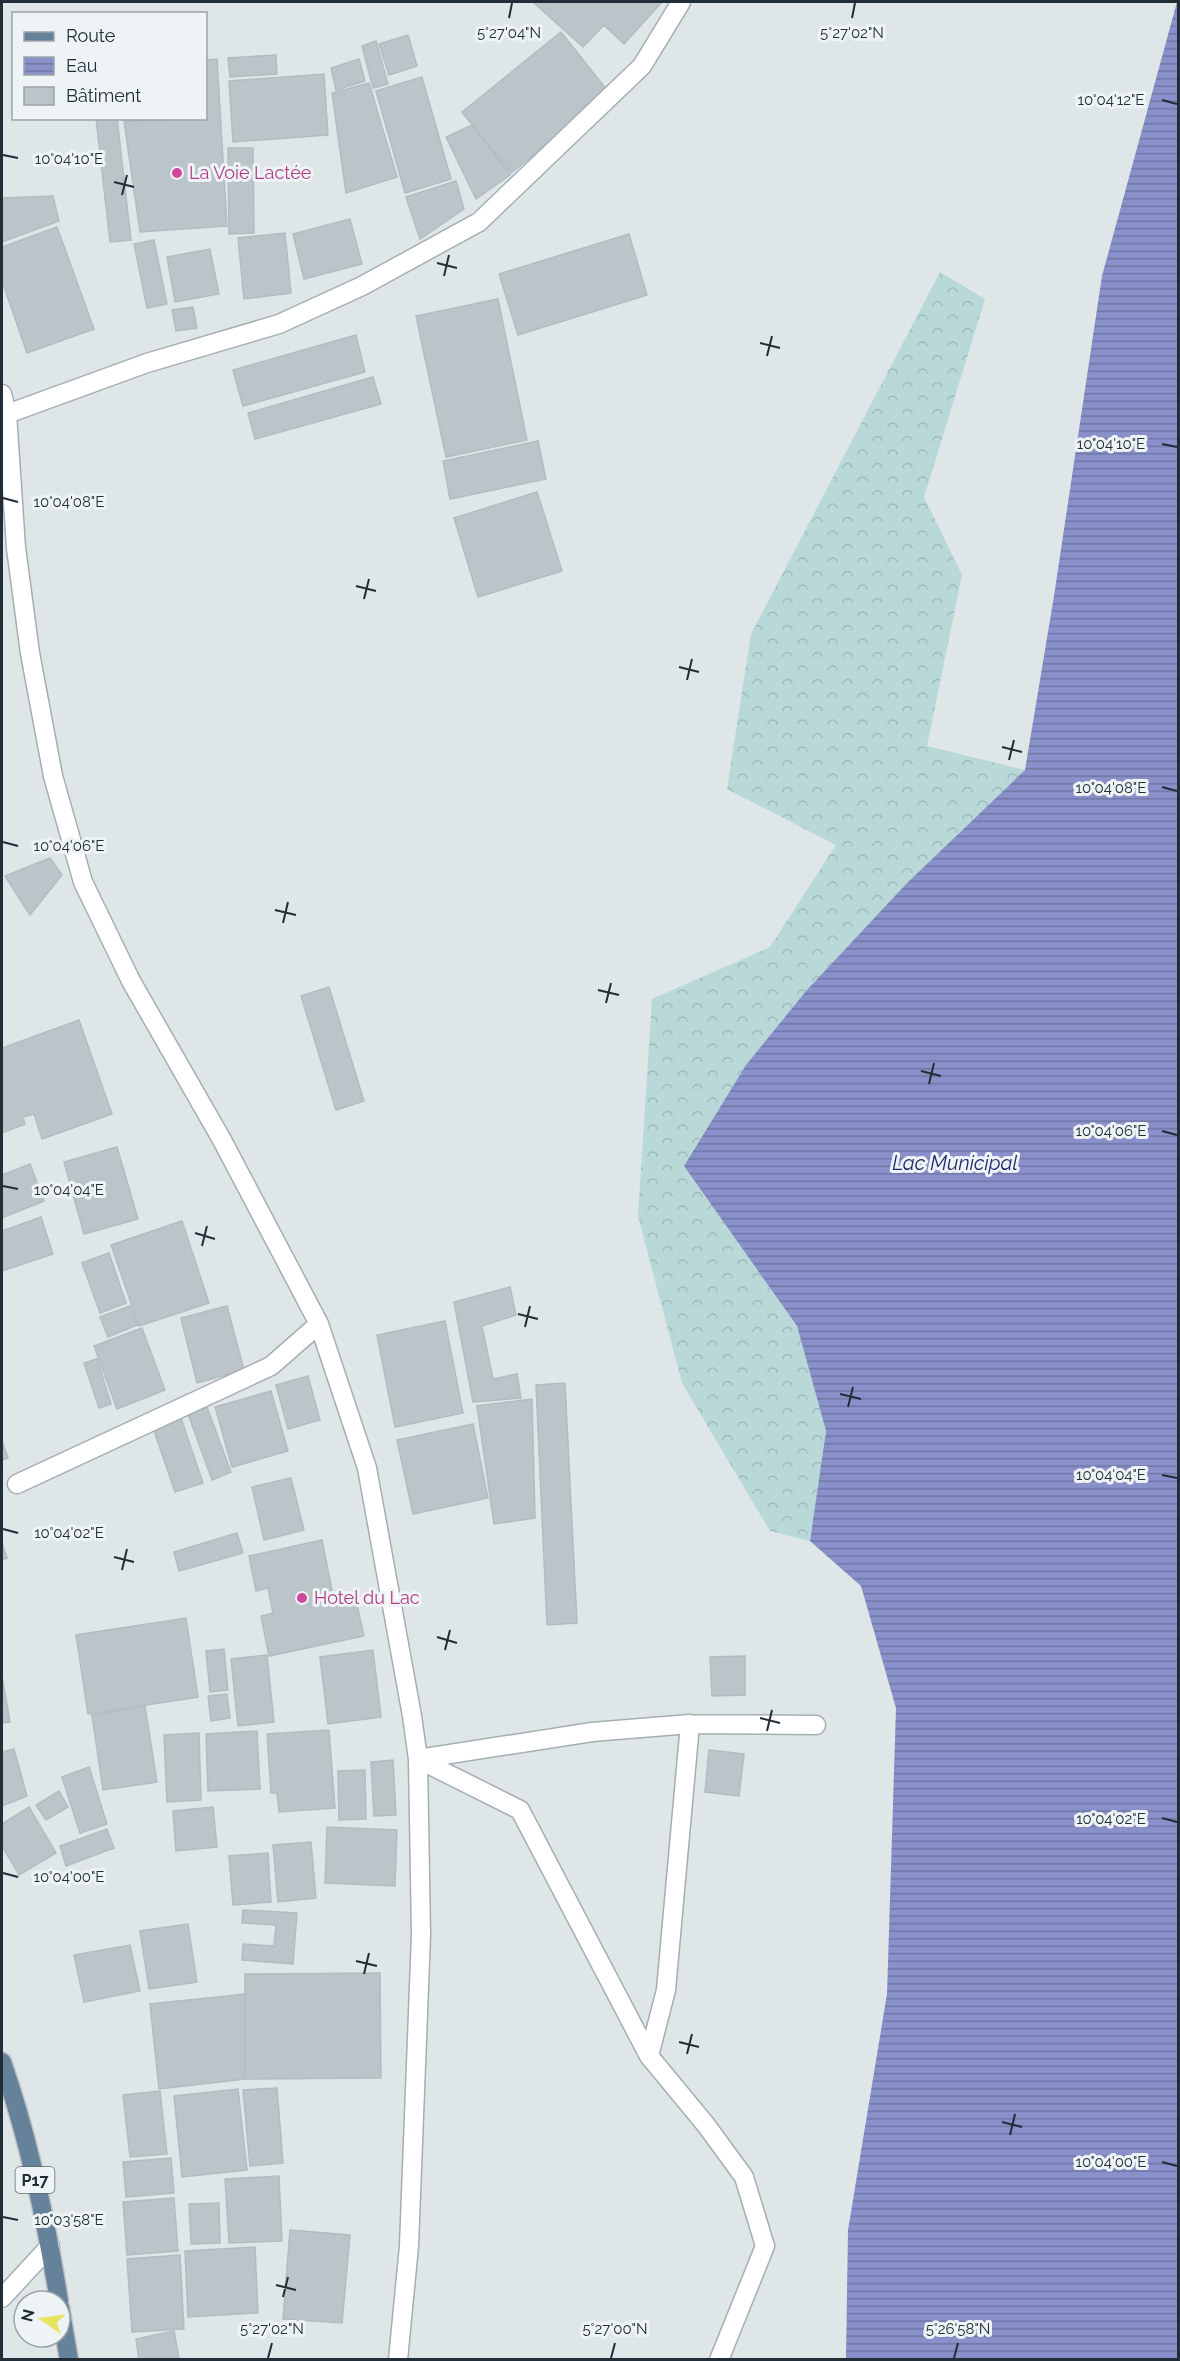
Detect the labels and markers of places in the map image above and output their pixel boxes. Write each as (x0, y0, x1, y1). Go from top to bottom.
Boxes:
place label: La Voie Lactée (189, 162, 312, 183)
marker: La Voie Lactée (170, 166, 184, 180)
place label: Hotel du Lac (314, 1587, 420, 1608)
marker: Hotel du Lac (295, 1591, 309, 1605)

